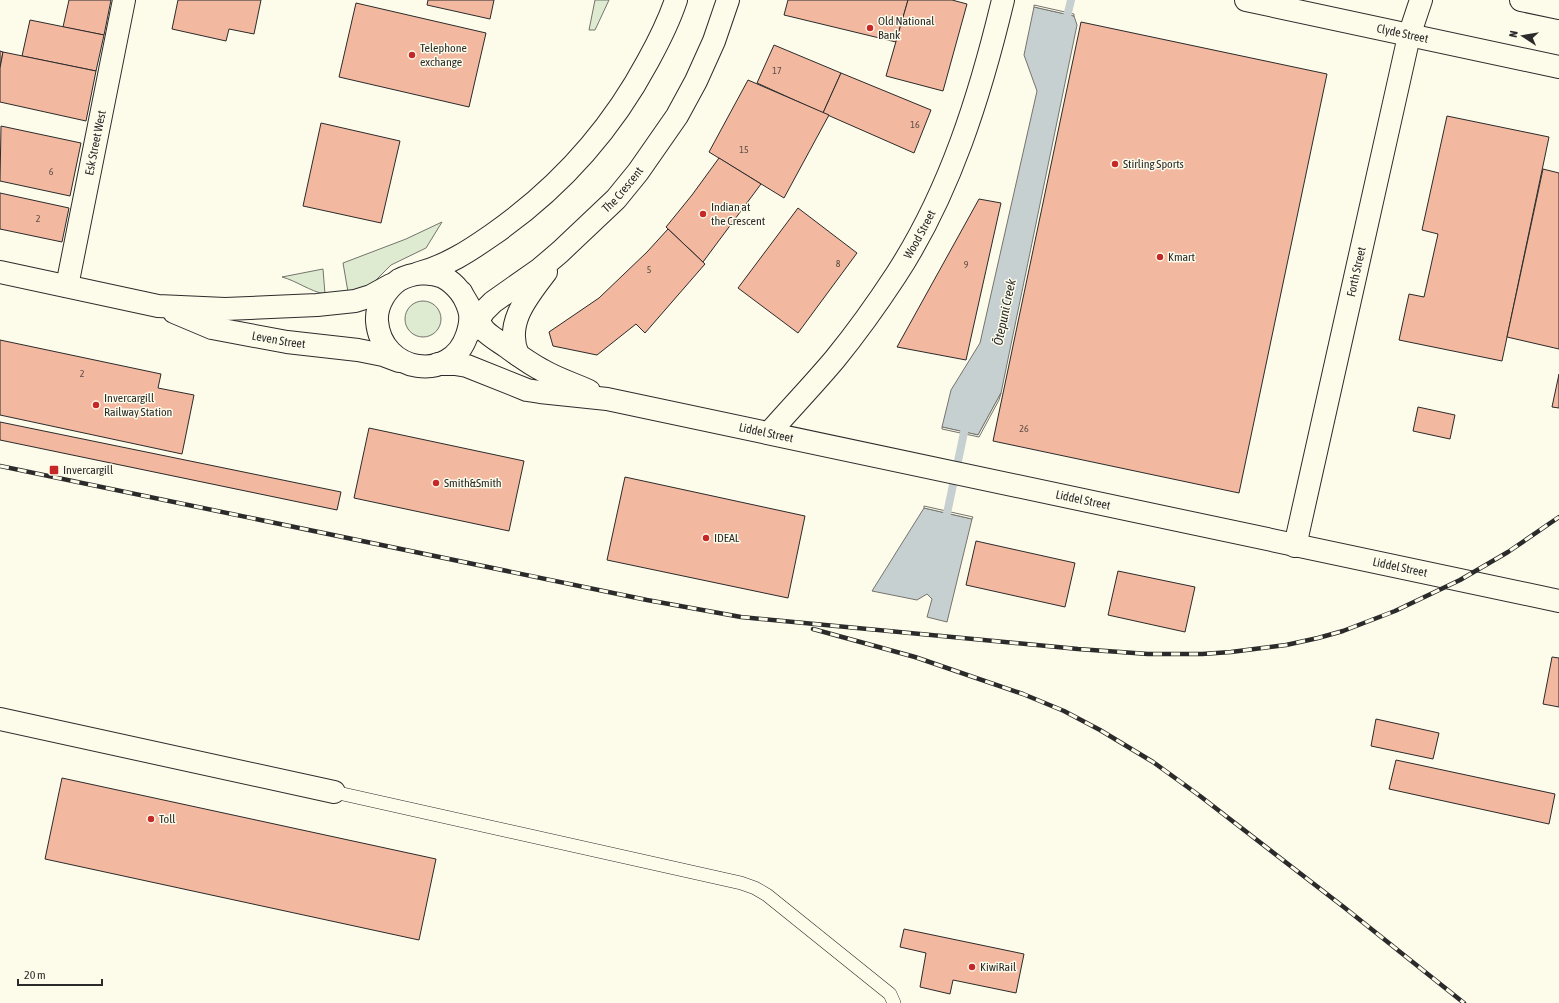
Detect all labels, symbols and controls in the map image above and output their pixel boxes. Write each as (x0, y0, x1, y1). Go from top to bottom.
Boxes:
place label: Old National Bank (878, 14, 935, 42)
north arrow (1503, 16, 1543, 56)
street label: Clyde Street (1375, 21, 1430, 46)
marker: Old National Bank (865, 23, 875, 33)
text: N (1507, 29, 1520, 38)
place label: Telephone exchange (420, 41, 467, 69)
marker: Telephone exchange (407, 50, 417, 60)
house number: 17 (772, 65, 782, 76)
street label: Esk Street West (82, 109, 109, 176)
house number: 16 (910, 119, 920, 130)
house number: 15 (739, 144, 749, 155)
place label: Stirling Sports (1123, 157, 1184, 171)
marker: Stirling Sports (1110, 159, 1120, 169)
street label: The Crescent (599, 164, 647, 216)
house number: 6 (49, 166, 54, 177)
place label: Indian at the Crescent (711, 200, 766, 228)
street label: Wood Street (901, 207, 939, 261)
marker: Indian at the Crescent (698, 209, 708, 219)
house number: 2 (36, 213, 41, 224)
street label: Forth Street (1344, 245, 1369, 298)
place label: Kmart (1168, 250, 1196, 264)
marker: Kmart (1155, 252, 1165, 262)
house number: 8 (836, 258, 841, 269)
house number: 9 (964, 259, 969, 270)
house number: 5 (647, 264, 652, 275)
water label: Ōtepuni Creek (990, 277, 1019, 347)
street label: Leven Street (251, 329, 307, 351)
house number: 2 (80, 368, 85, 379)
place label: Invercargill Railway Station (104, 391, 172, 419)
marker: Invercargill Railway Station (91, 400, 101, 410)
street label: Liddel Street (738, 420, 795, 445)
house number: 26 (1019, 423, 1029, 434)
place label: Invercargill (63, 463, 114, 477)
marker: Invercargill (48, 464, 60, 476)
place label: Smith&Smith (444, 476, 502, 490)
marker: Smith&Smith (431, 478, 441, 488)
street label: Liddel Street (1054, 487, 1112, 513)
place label: IDEAL (714, 531, 740, 545)
marker: IDEAL (701, 533, 711, 543)
street label: Liddel Street (1371, 555, 1429, 580)
place label: Toll (159, 812, 176, 826)
marker: Toll (146, 814, 156, 824)
place label: KiwiRail (980, 960, 1017, 974)
scale bar (18, 961, 102, 987)
marker: KiwiRail (967, 962, 977, 972)
text: 20 m (24, 968, 46, 982)

